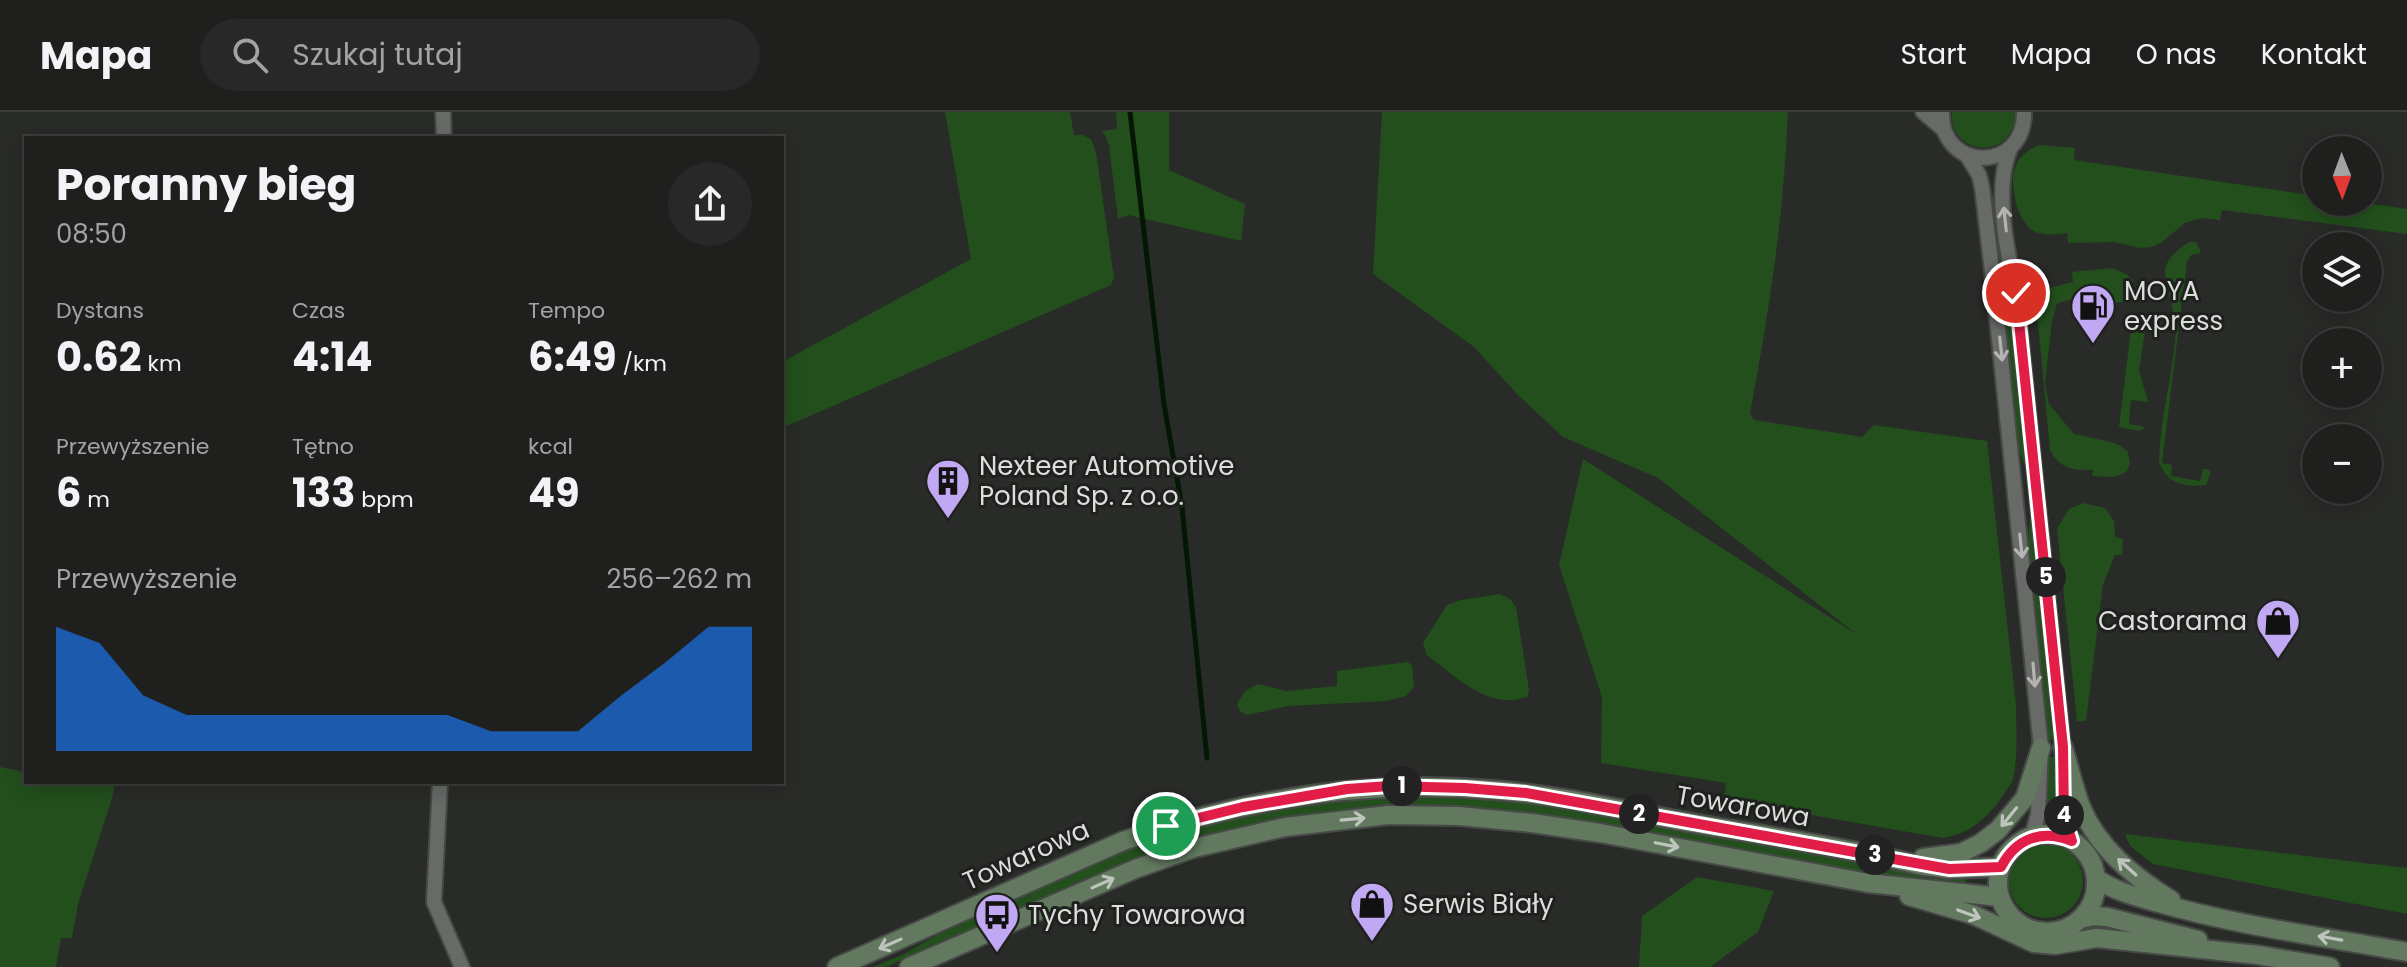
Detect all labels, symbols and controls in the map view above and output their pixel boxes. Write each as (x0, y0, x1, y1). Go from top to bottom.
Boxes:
search box (200, 19, 760, 91)
text: Mapa (40, 29, 152, 82)
icon: search (228, 33, 272, 77)
text: Szukaj tutaj (292, 33, 463, 76)
text: Start (1901, 35, 1967, 74)
text: Mapa (2011, 35, 2092, 74)
text: O nas (2136, 35, 2217, 74)
text: Kontakt (2261, 35, 2367, 74)
north arrow (2302, 136, 2382, 216)
map controls (2302, 136, 2382, 504)
text: Poranny bieg (56, 154, 356, 215)
button: share (668, 162, 752, 246)
one-way arrow (1997, 207, 2012, 233)
text: 08:50 (56, 216, 127, 252)
button: layers (2302, 232, 2382, 312)
pin (1982, 259, 2050, 327)
icon: check (1994, 271, 2038, 315)
place label: MOYA express (2124, 273, 2223, 339)
fuel station icon: MOYA express (2069, 282, 2117, 345)
text: Dystans (56, 295, 144, 326)
text: Czas (292, 295, 345, 326)
text: Tempo (528, 295, 605, 326)
button: + (2302, 328, 2382, 408)
text: 0.62 (56, 329, 142, 385)
text: 4:14 (292, 329, 373, 385)
text: 6:49 (528, 329, 617, 385)
one-way arrow (1993, 335, 2008, 361)
text: km (142, 348, 182, 379)
text: /km (617, 348, 667, 379)
button: − (2302, 424, 2382, 504)
text: Przewyższenie (56, 431, 209, 462)
text: Tętno (292, 431, 354, 462)
text: kcal (528, 431, 573, 462)
place label: Nexteer Automotive Poland Sp. z o.o. (979, 448, 1234, 514)
building icon: Nexteer Automotive Poland Sp. z o.o. (924, 457, 972, 520)
text: 6 (56, 465, 81, 521)
text: 133 (292, 465, 355, 521)
text: 49 (528, 465, 580, 521)
text: m (81, 484, 110, 515)
text: bpm (355, 484, 414, 515)
one-way arrow (2014, 532, 2029, 559)
pin: 5 (2026, 557, 2066, 597)
text: Przewyższenie (56, 561, 237, 597)
text: 256–262 m (606, 561, 752, 597)
text: 5 (2039, 561, 2053, 592)
shop icon: Castorama (2254, 597, 2302, 660)
place label: Castorama (2098, 603, 2247, 639)
one-way arrow (2027, 661, 2042, 688)
pin: 1 (1382, 766, 1422, 806)
text: 1 (1398, 770, 1406, 801)
street label: Towarowa (1673, 777, 1813, 835)
pin (1132, 792, 1200, 860)
pin: 2 (1619, 794, 1659, 834)
pin: 4 (2044, 795, 2084, 835)
text: 2 (1633, 798, 1645, 829)
text: 4 (2057, 799, 2071, 830)
icon: arrive (1144, 804, 1188, 848)
one-way arrow (2000, 807, 2018, 827)
street label: Towarowa (957, 811, 1095, 899)
one-way arrow (1339, 811, 1366, 826)
pin: 3 (1855, 835, 1895, 875)
one-way arrow (1654, 839, 1679, 854)
text: 3 (1868, 839, 1882, 870)
one-way arrow (2117, 859, 2137, 877)
one-way arrow (1091, 875, 1115, 890)
shop icon: Serwis Biały (1348, 880, 1396, 943)
place label: Serwis Biały (1403, 886, 1554, 922)
bus stop icon: Tychy Towarowa (973, 891, 1021, 954)
place label: Tychy Towarowa (1028, 897, 1246, 933)
one-way arrow (1956, 908, 1981, 923)
one-way arrow (2318, 929, 2344, 944)
one-way arrow (878, 937, 902, 952)

